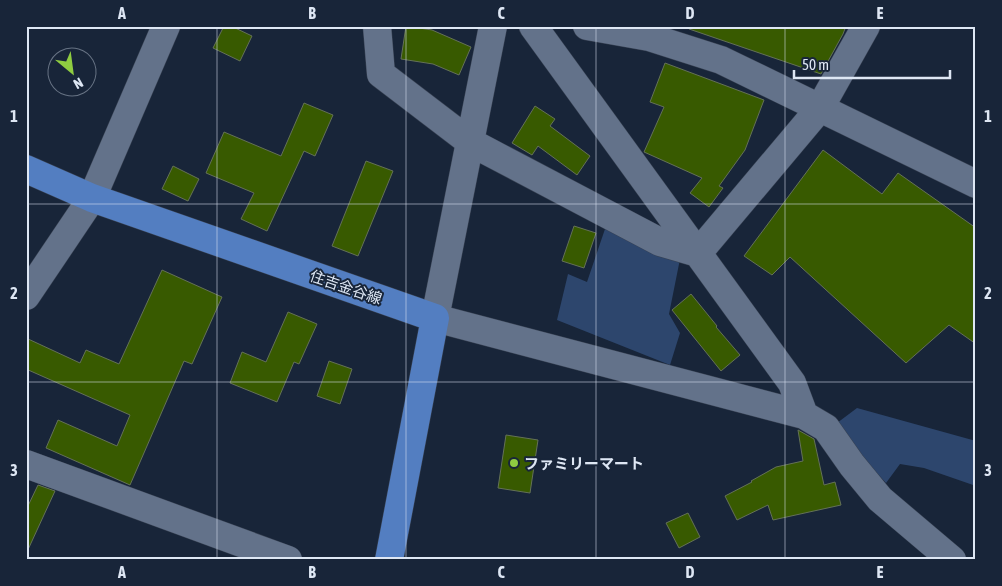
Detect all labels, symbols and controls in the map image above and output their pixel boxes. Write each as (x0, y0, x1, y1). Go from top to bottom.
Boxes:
text: A (117, 4, 126, 22)
text: B (308, 4, 316, 22)
text: C (497, 4, 505, 22)
text: D (686, 4, 695, 22)
text: E (877, 4, 884, 22)
north arrow (48, 48, 98, 98)
scale bar (794, 48, 951, 80)
text: 50 m (802, 56, 829, 73)
text: N (71, 74, 86, 92)
text: 1 (10, 107, 18, 125)
text: 1 (984, 107, 992, 125)
street label: 住吉金谷線 (308, 267, 384, 307)
text: 2 (10, 284, 18, 302)
text: 2 (984, 284, 992, 302)
place label: ファミリーマート (524, 455, 644, 472)
marker: ファミリーマート (508, 457, 520, 469)
text: 3 (10, 461, 18, 479)
text: 3 (984, 461, 992, 479)
text: A (117, 563, 126, 581)
text: B (308, 563, 316, 581)
text: C (497, 563, 505, 581)
text: D (686, 563, 695, 581)
text: E (877, 563, 884, 581)

